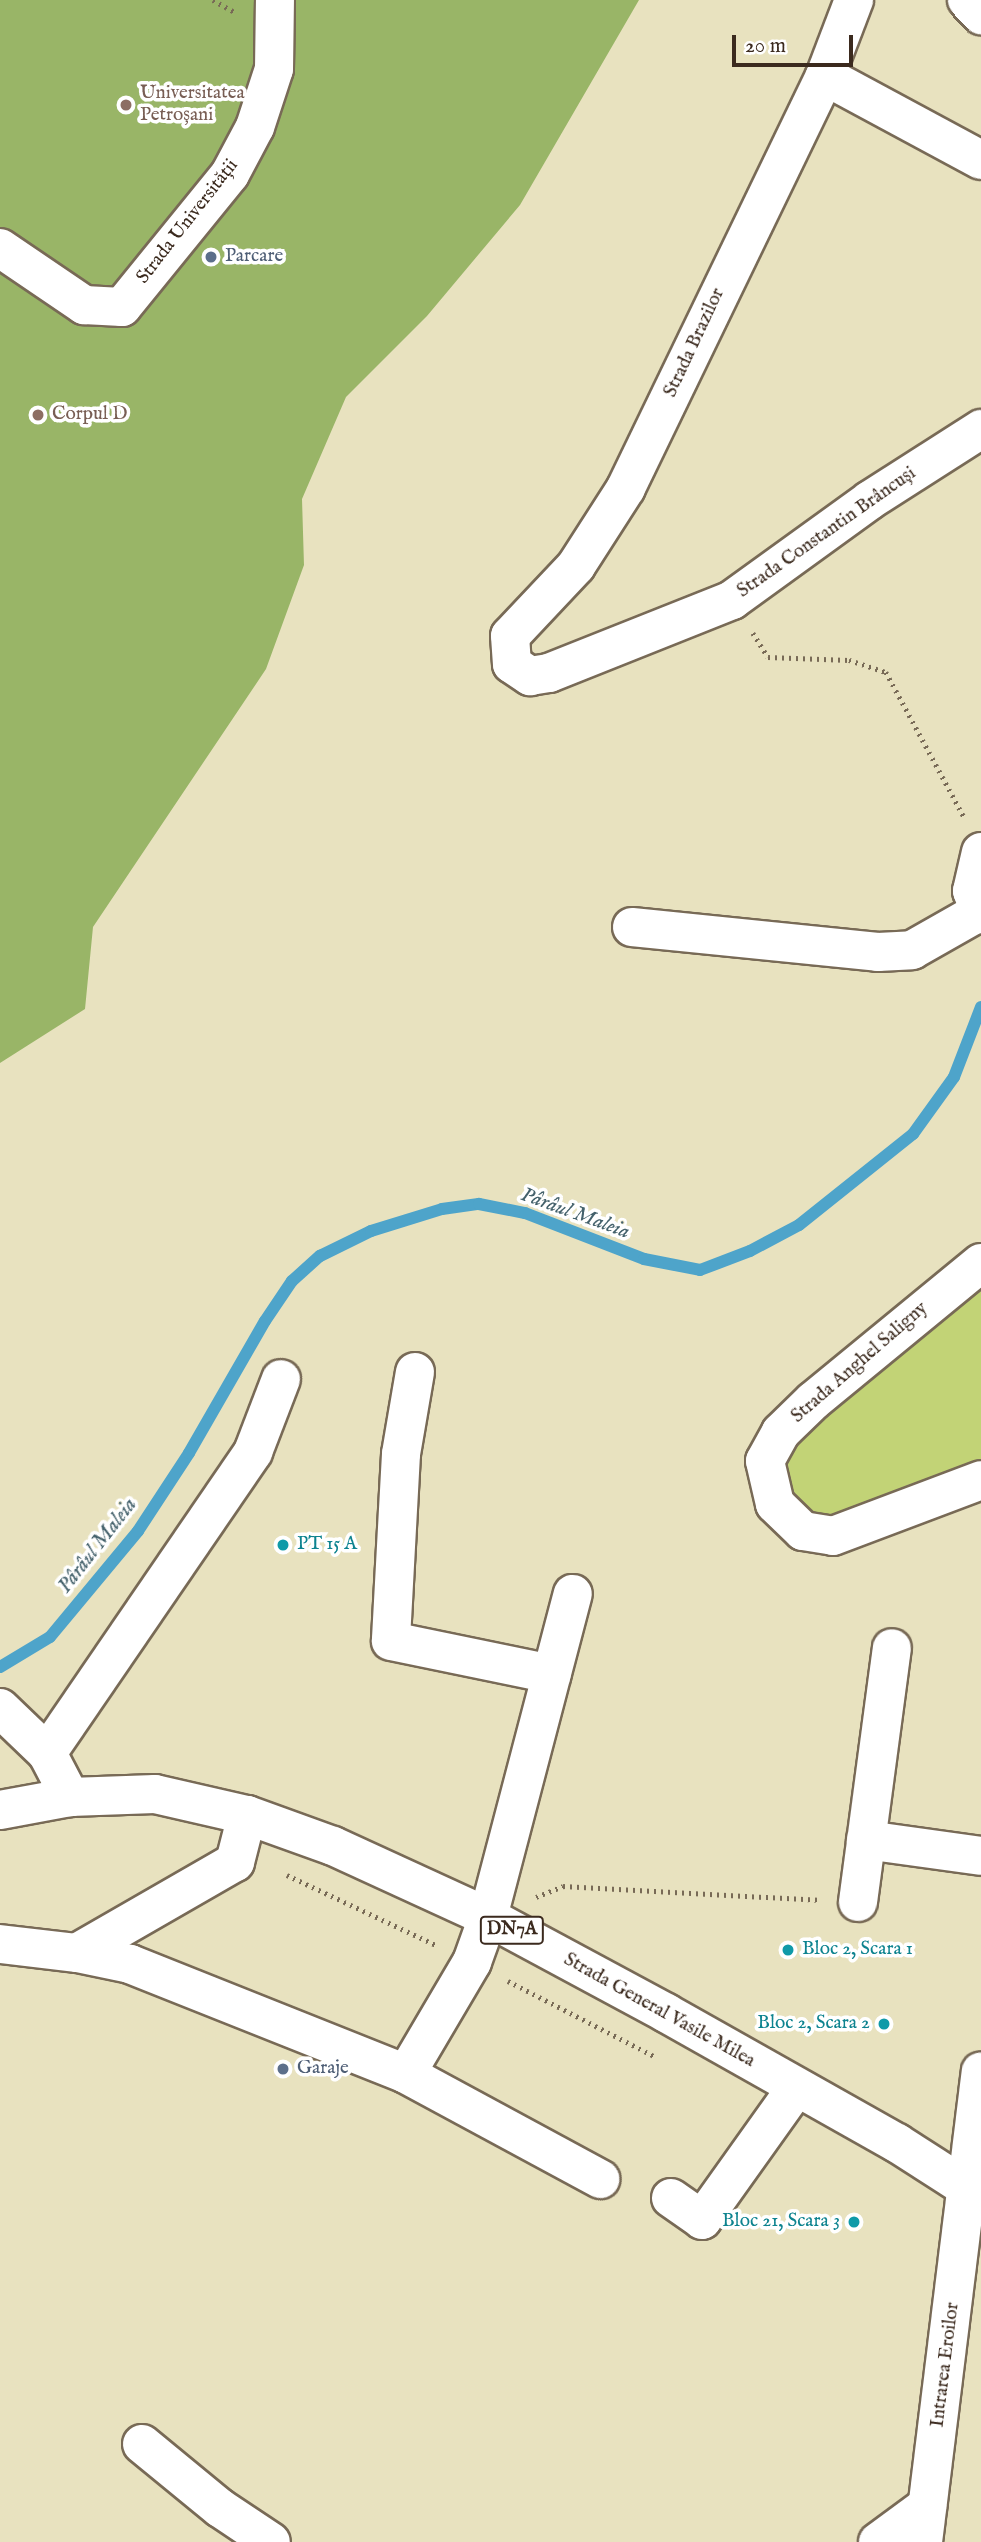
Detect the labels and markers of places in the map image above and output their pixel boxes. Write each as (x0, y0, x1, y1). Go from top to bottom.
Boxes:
place label: Universitatea Petroșani (140, 83, 245, 127)
marker: Universitatea Petroșani (118, 97, 134, 113)
place label: Parcare (225, 246, 283, 268)
marker: Parcare (203, 249, 219, 265)
place label: Corpul D (52, 404, 127, 426)
marker: Corpul D (30, 407, 46, 423)
place label: PT 15 A (297, 1534, 357, 1556)
marker: PT 15 A (275, 1537, 291, 1553)
place label: Bloc 2, Scara 1 (802, 1939, 913, 1961)
marker: Bloc 2, Scara 1 (780, 1942, 796, 1958)
place label: Bloc 2, Scara 2 (757, 2013, 870, 2035)
marker: Bloc 2, Scara 2 (876, 2016, 892, 2032)
place label: Garaje (297, 2058, 349, 2080)
marker: Garaje (275, 2061, 291, 2077)
place label: Bloc 21, Scara 3 (722, 2211, 840, 2233)
marker: Bloc 21, Scara 3 (846, 2214, 862, 2230)

